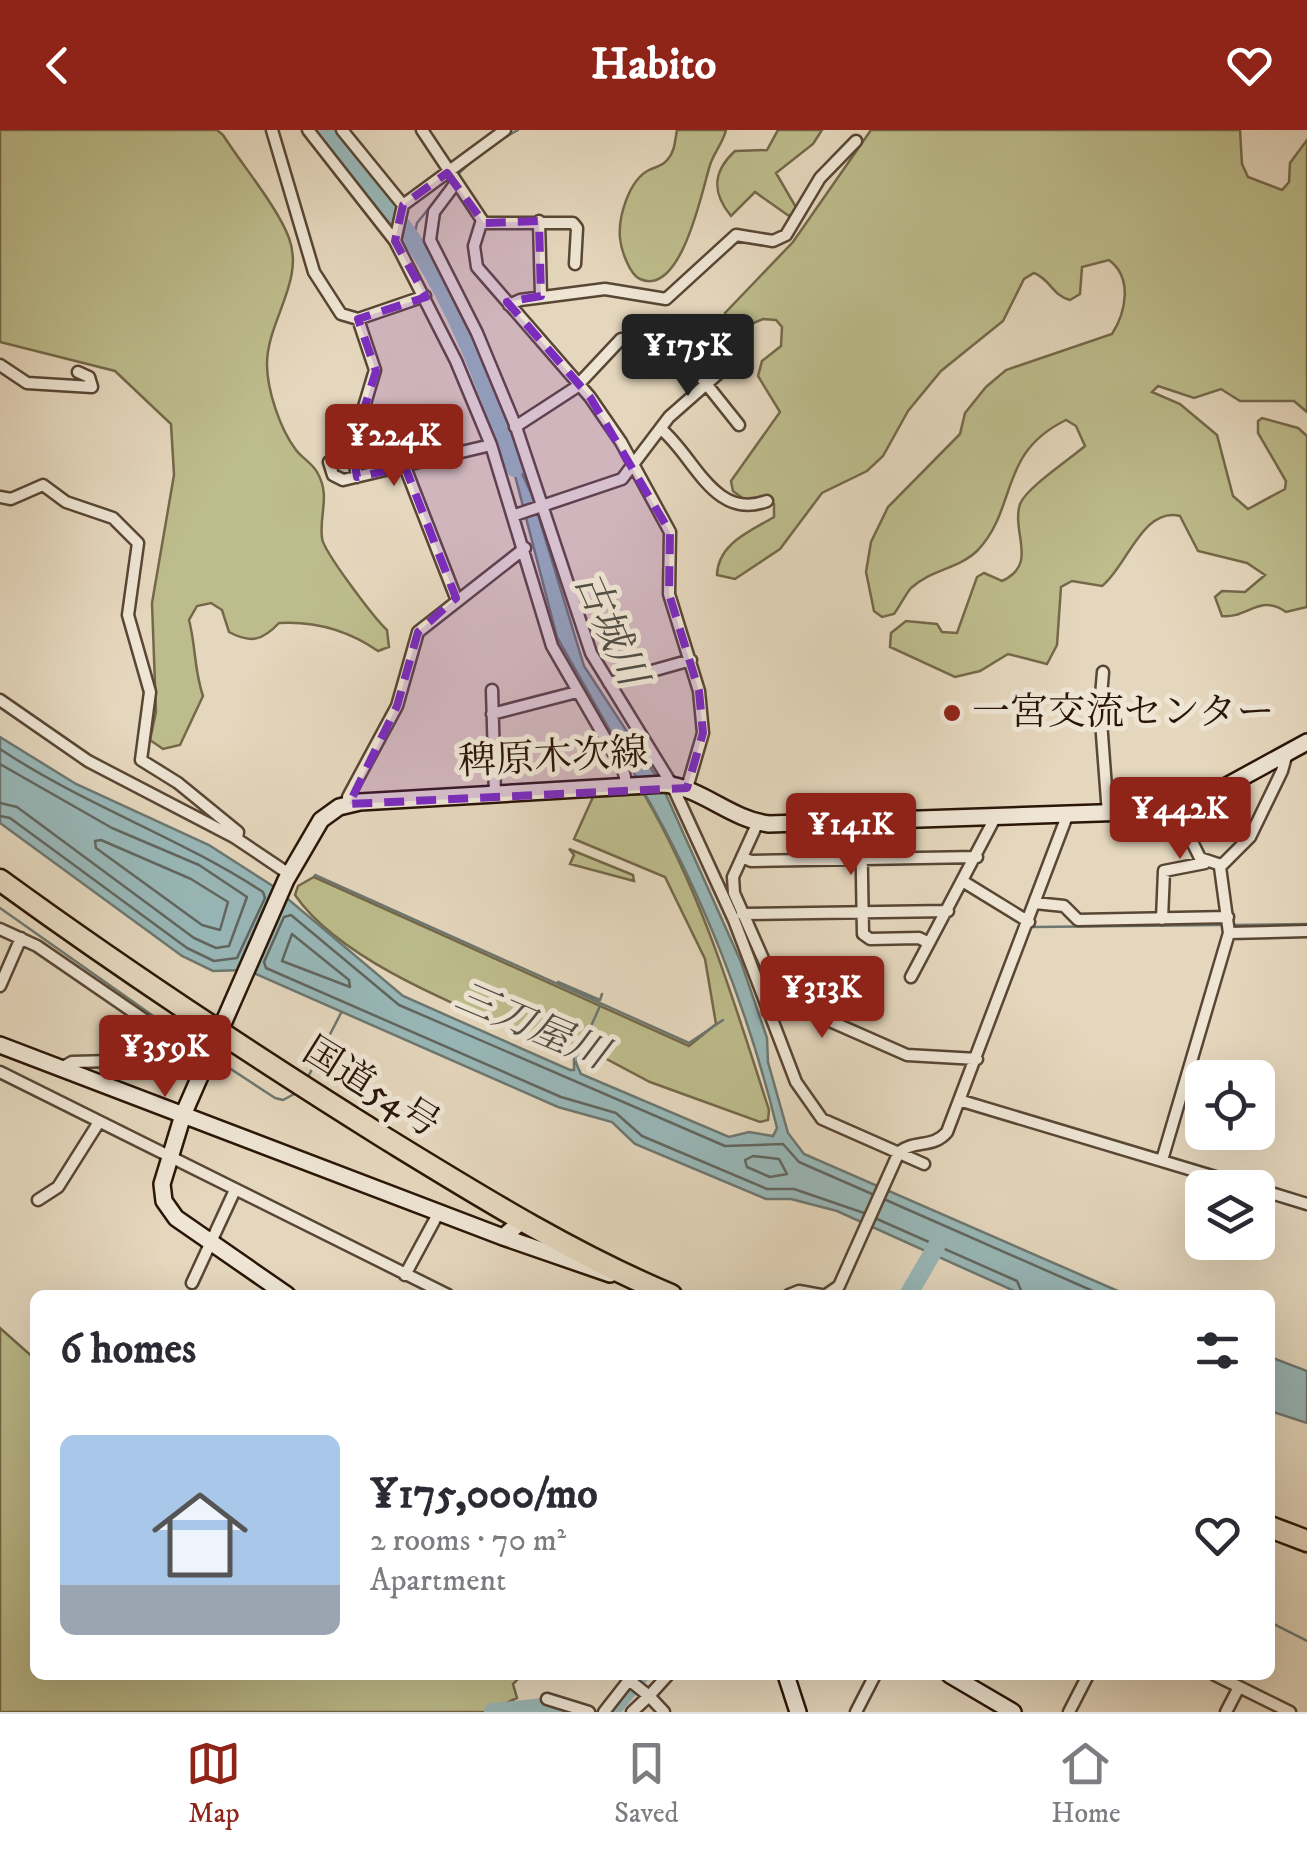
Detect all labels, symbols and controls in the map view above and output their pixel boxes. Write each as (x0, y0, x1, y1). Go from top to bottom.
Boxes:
text: Habito (591, 37, 716, 93)
icon: back (30, 38, 85, 93)
icon: heart (1222, 38, 1277, 93)
pin: ¥175K (618, 314, 758, 399)
text: ¥175K (644, 326, 732, 366)
pin: ¥224K (324, 404, 464, 489)
text: ¥224K (347, 416, 441, 456)
water label: 古城川 (562, 564, 658, 698)
place label: 一宮交流センター (972, 689, 1274, 737)
marker: 一宮交流センター (941, 702, 963, 724)
street label: 稗原木次線 (457, 729, 649, 787)
pin: ¥442K (1110, 777, 1250, 862)
text: ¥442K (1132, 789, 1228, 829)
pin: ¥141K (781, 793, 921, 878)
text: ¥141K (808, 805, 894, 845)
pin: ¥313K (752, 956, 892, 1041)
text: ¥313K (782, 968, 862, 1008)
water label: 三刀屋川 (448, 973, 618, 1083)
pin: ¥359K (95, 1015, 235, 1100)
text: ¥359K (121, 1027, 209, 1067)
street label: 国道54号 (294, 1027, 448, 1149)
map controls (1185, 1060, 1275, 1260)
button: locate (1185, 1060, 1275, 1150)
button: layers (1185, 1170, 1275, 1260)
icon: filters (1190, 1323, 1245, 1378)
text: 6 homes (60, 1324, 196, 1376)
text: ¥175,000/mo (370, 1469, 598, 1521)
icon: home (140, 1475, 260, 1595)
icon: heart (1190, 1508, 1245, 1563)
text: 2 rooms · 70 m² (370, 1521, 566, 1561)
text: Apartment (370, 1561, 506, 1601)
tab: Map (186, 1736, 241, 1831)
tab: Saved (614, 1736, 679, 1831)
tab: Home (1051, 1736, 1121, 1831)

